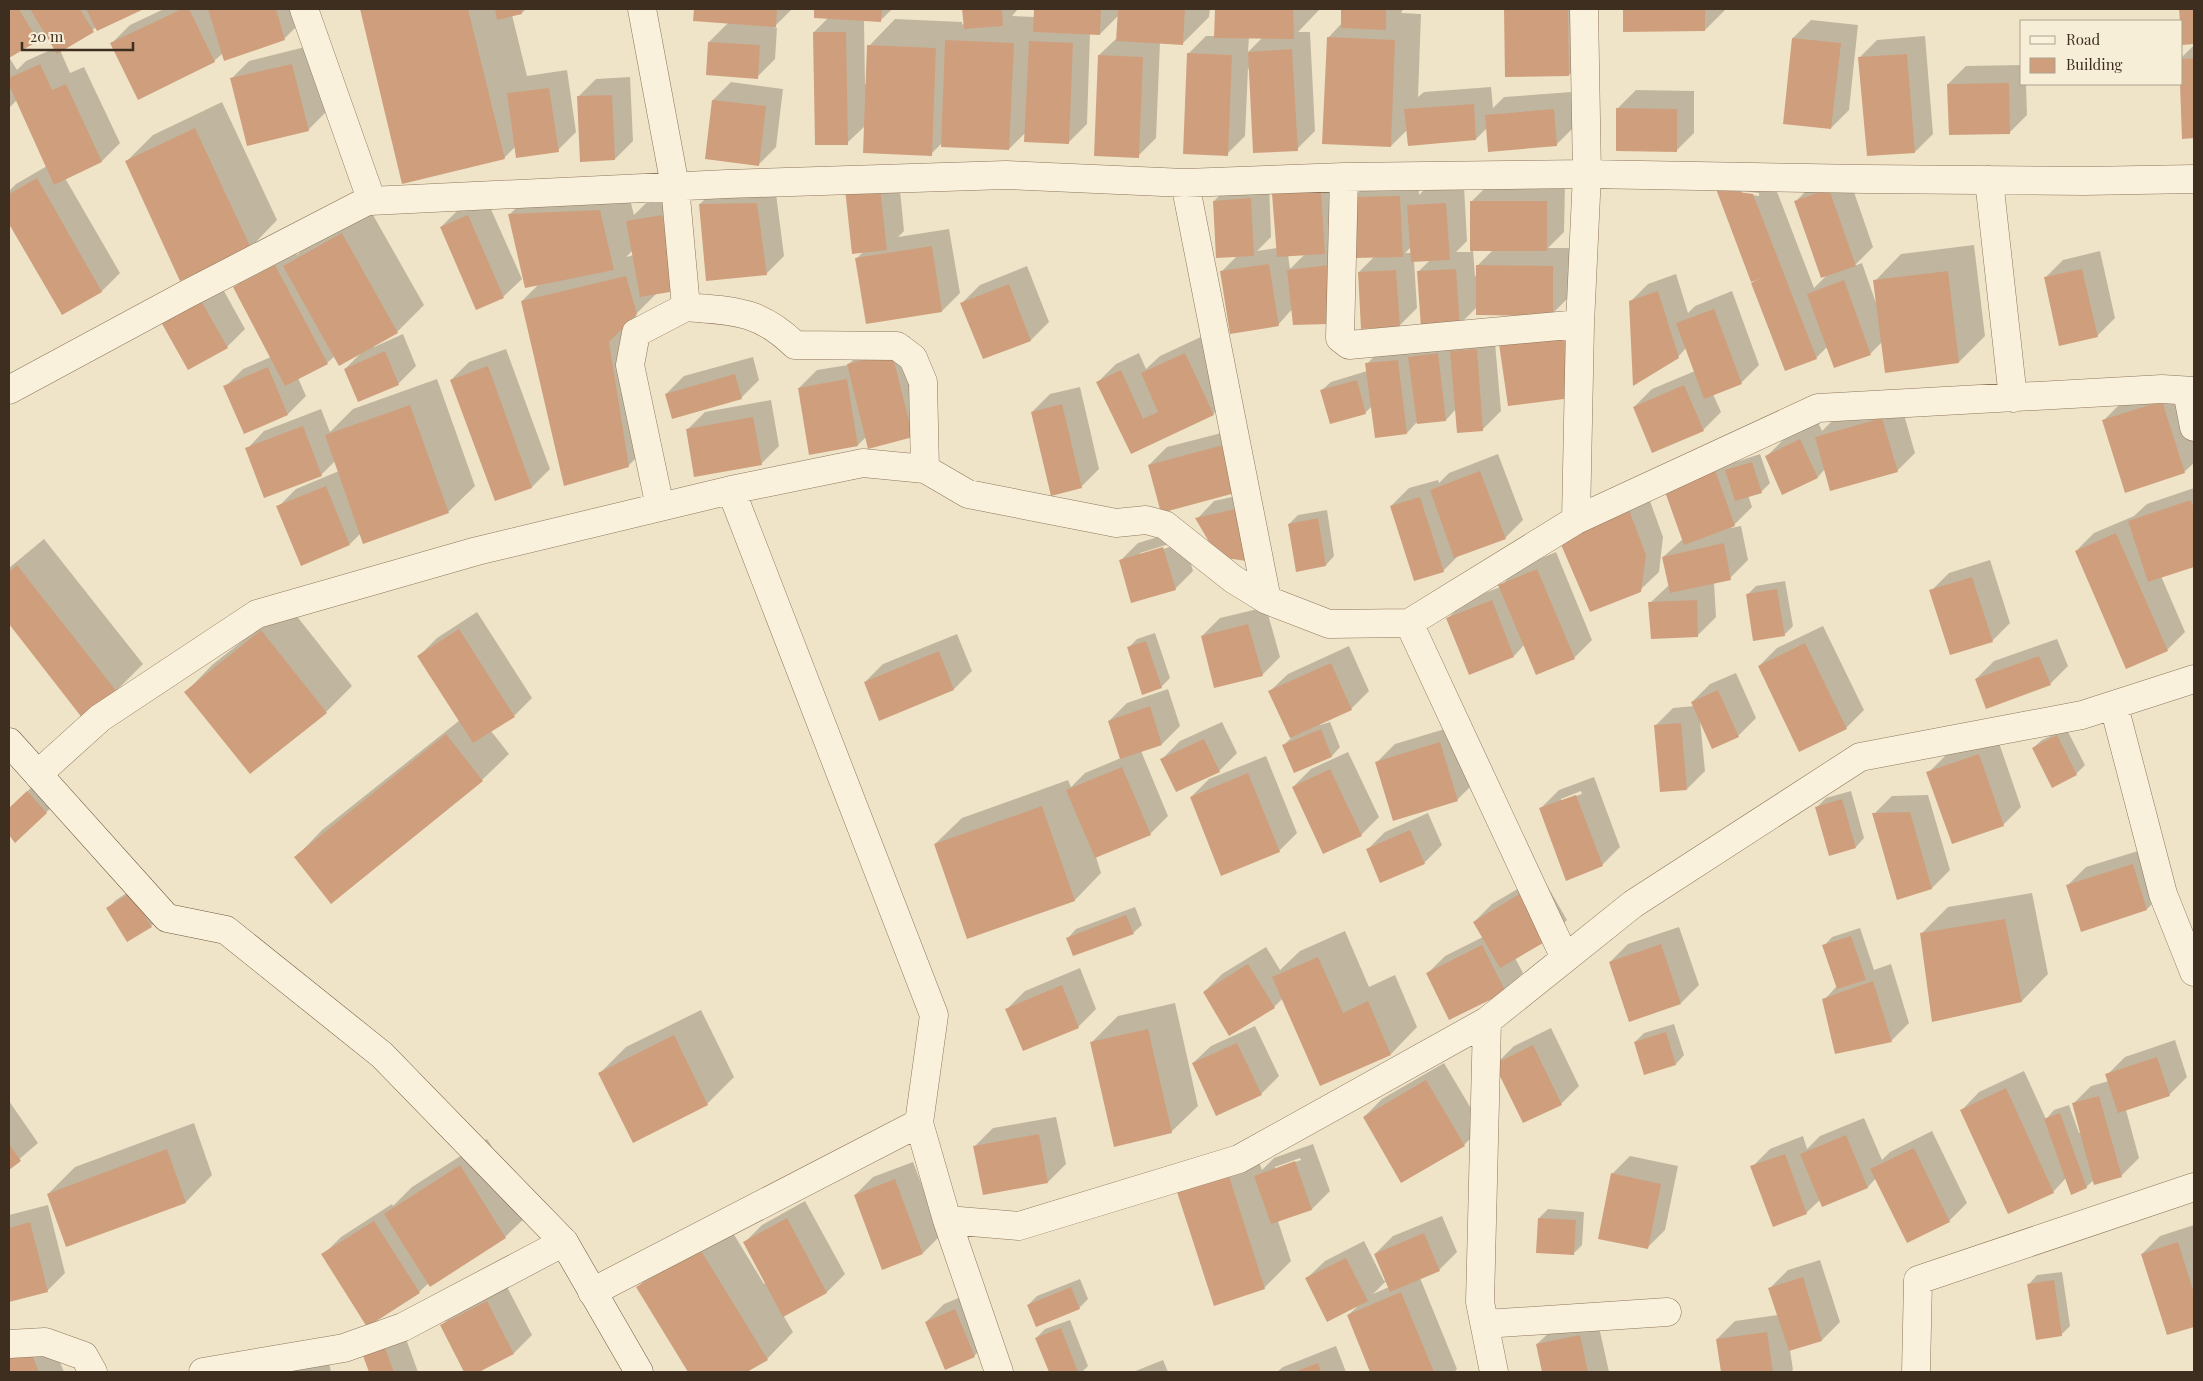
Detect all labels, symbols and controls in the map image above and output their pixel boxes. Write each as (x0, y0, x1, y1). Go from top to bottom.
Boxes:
scale bar (22, 20, 134, 52)
legend (2020, 20, 2183, 85)
text: 20 m (30, 26, 64, 46)
text: Road (2066, 29, 2100, 49)
text: Building (2066, 54, 2123, 74)

